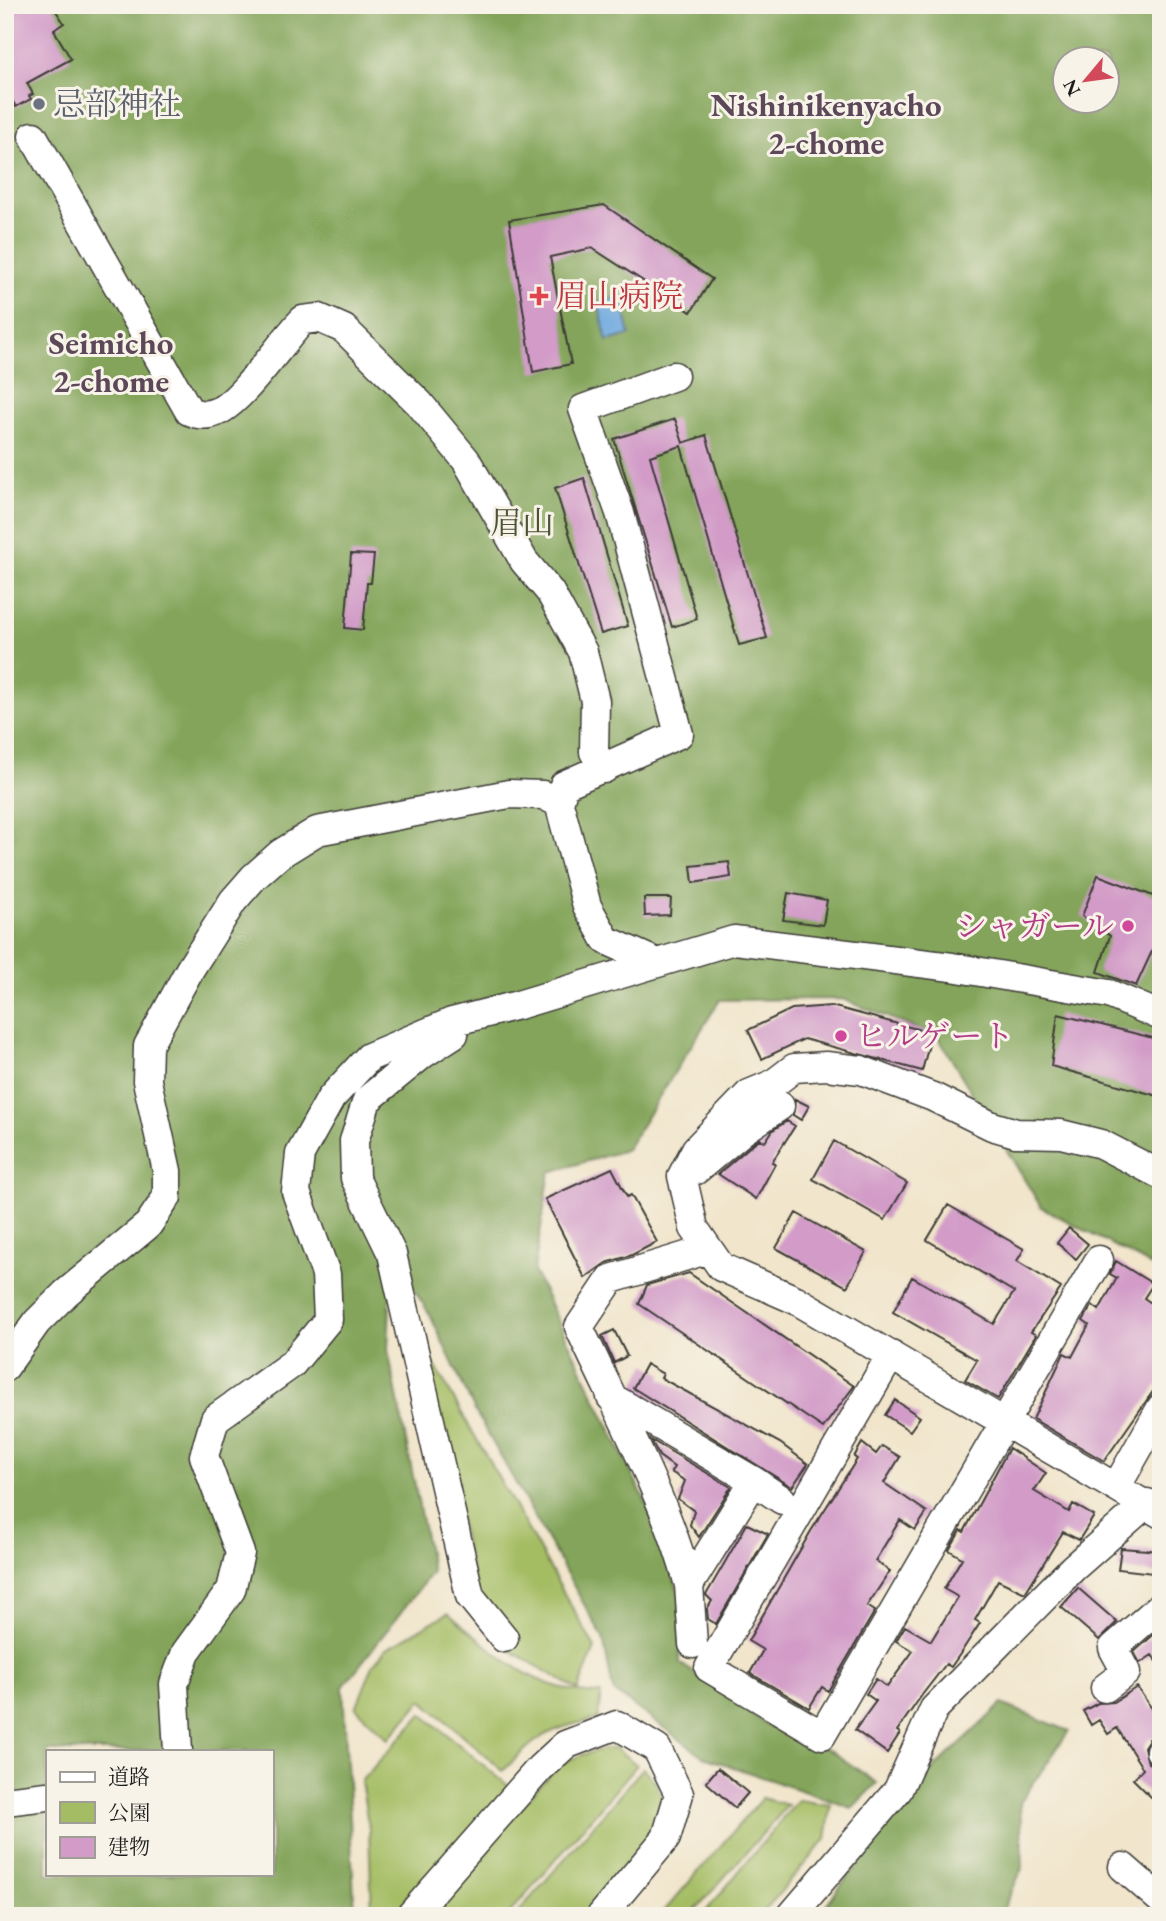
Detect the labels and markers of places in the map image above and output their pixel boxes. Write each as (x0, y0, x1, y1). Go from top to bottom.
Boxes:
place label: 忌部神社 (53, 83, 181, 125)
marker: 忌部神社 (31, 96, 47, 112)
place label: 眉山病院 (555, 275, 683, 317)
marker: 眉山病院 (529, 286, 549, 306)
place label: シャガール (955, 905, 1114, 947)
marker: シャガール (1120, 918, 1136, 934)
place label: ヒルゲート (855, 1015, 1014, 1057)
marker: ヒルゲート (833, 1028, 849, 1044)

